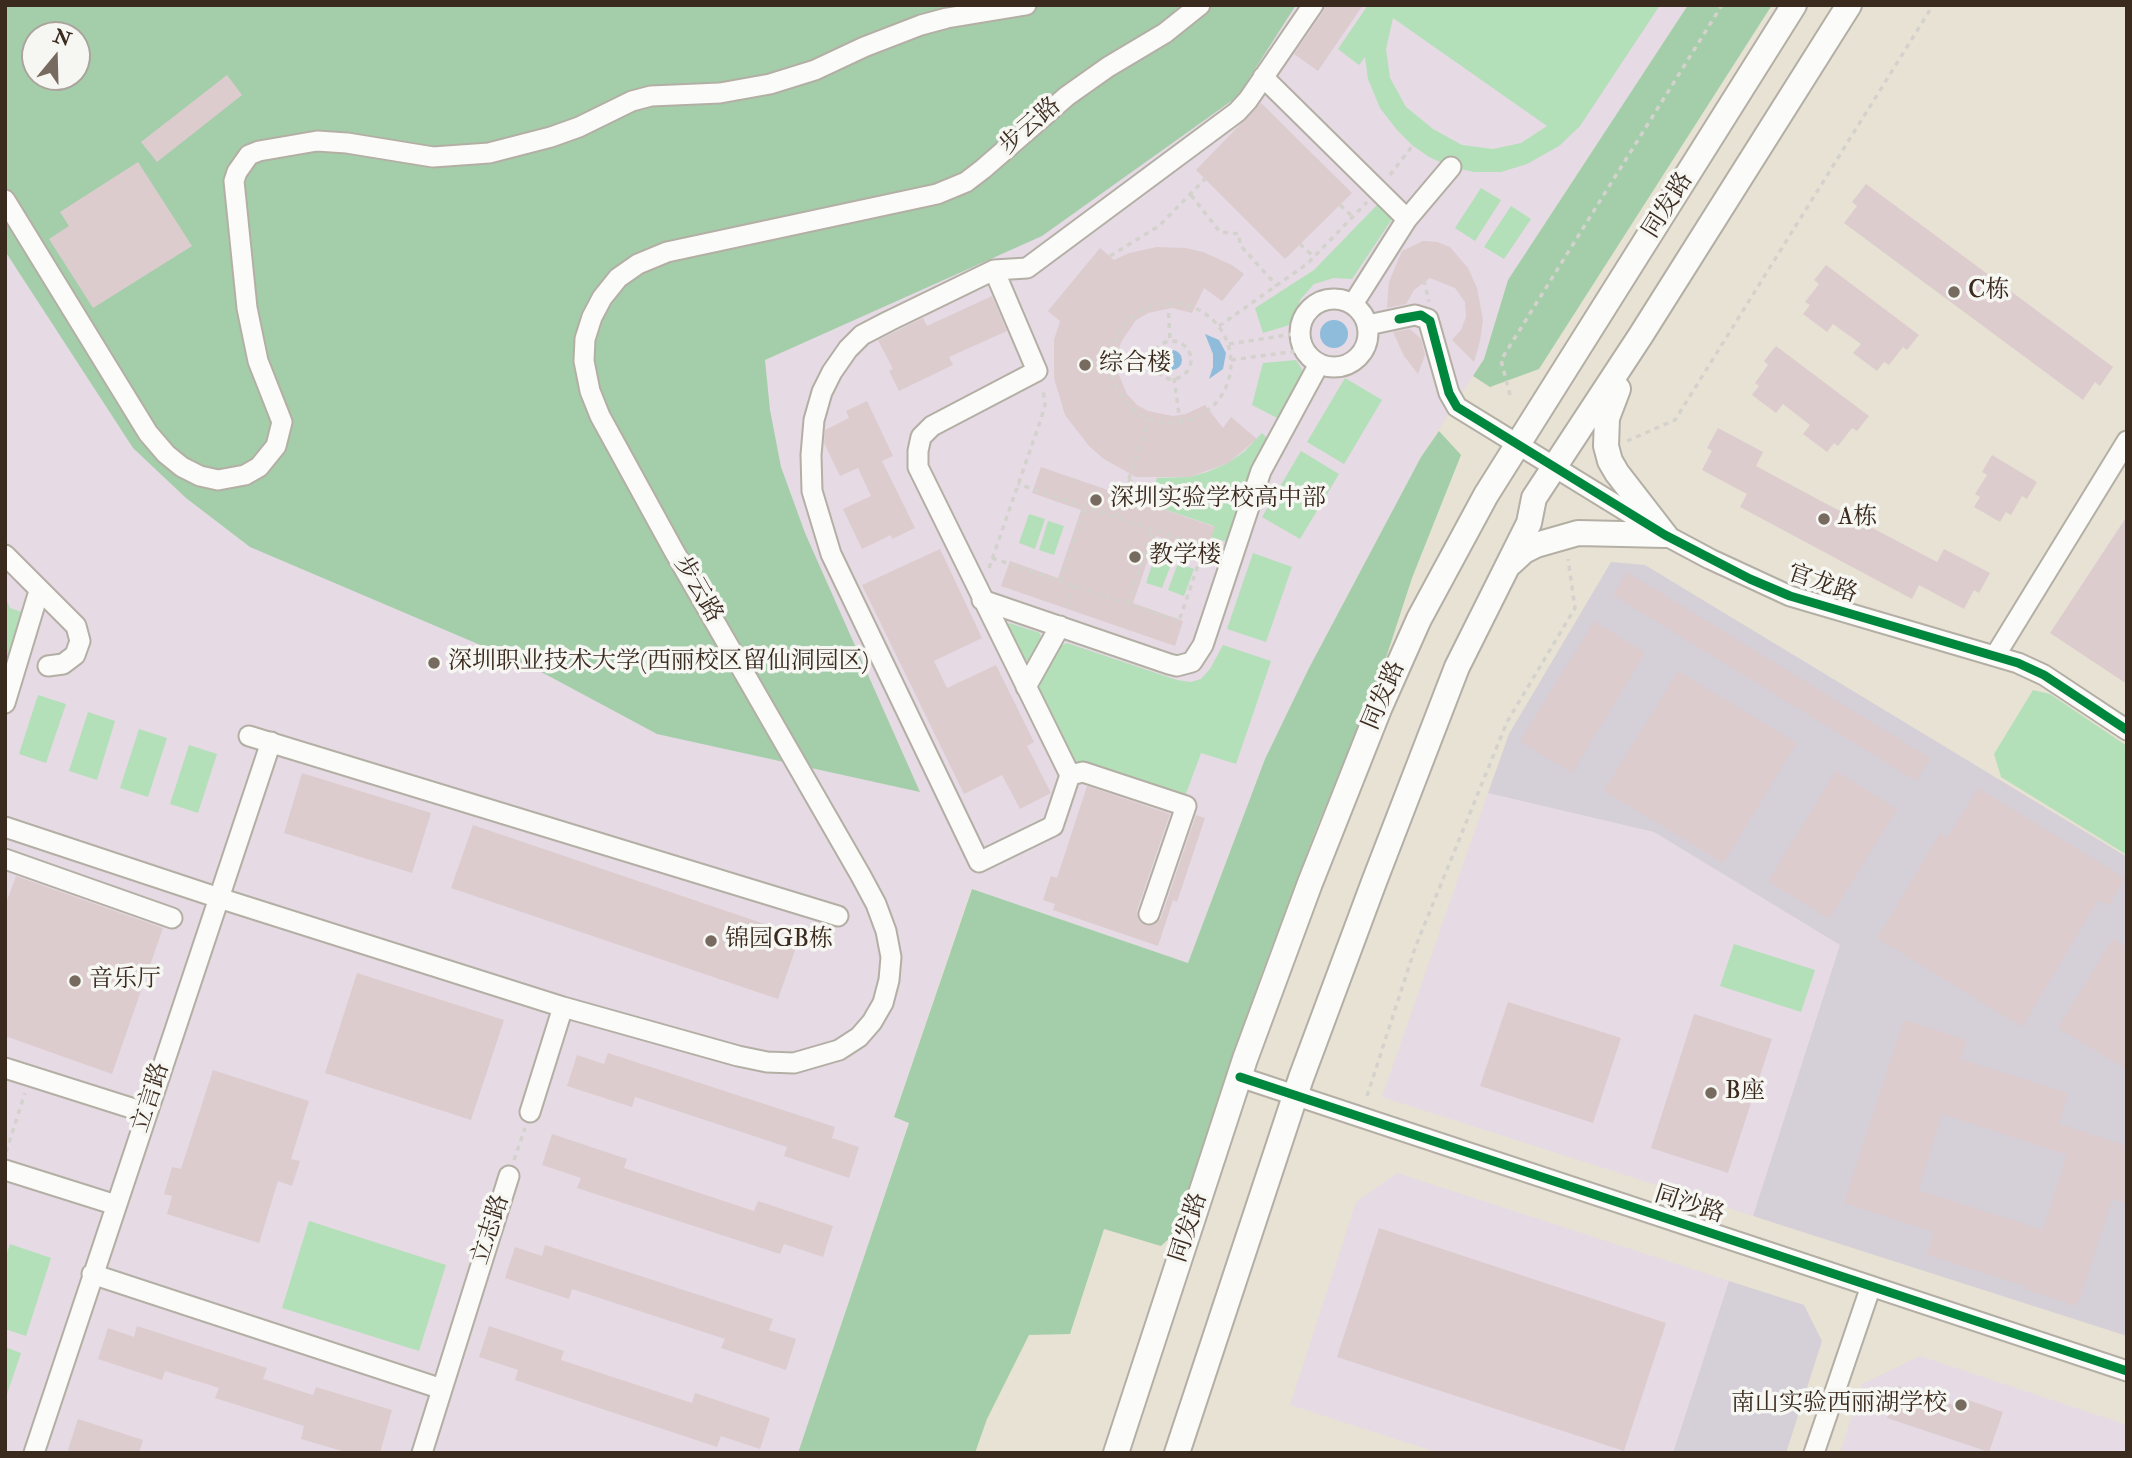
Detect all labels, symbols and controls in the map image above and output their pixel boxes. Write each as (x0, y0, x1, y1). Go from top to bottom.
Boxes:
north arrow (21, 21, 91, 91)
text: N (50, 24, 74, 52)
street label: 步云路 (994, 93, 1068, 161)
street label: 同发路 (1638, 168, 1700, 244)
place label: C栋 (1968, 278, 2010, 306)
marker: C栋 (1946, 284, 1962, 300)
place label: 综合楼 (1099, 351, 1171, 379)
marker: 综合楼 (1077, 357, 1093, 373)
place label: 深圳实验学校高中部 (1110, 486, 1326, 514)
marker: 深圳实验学校高中部 (1088, 492, 1104, 508)
place label: A栋 (1838, 505, 1877, 533)
marker: A栋 (1816, 511, 1832, 527)
place label: 教学楼 (1149, 543, 1221, 571)
marker: 教学楼 (1127, 549, 1143, 565)
street label: 步云路 (667, 552, 727, 628)
street label: 官龙路 (1783, 560, 1861, 610)
place label: 深圳职业技术大学(西丽校区留仙洞园区) (448, 649, 869, 677)
marker: 深圳职业技术大学(西丽校区留仙洞园区) (426, 655, 442, 671)
street label: 同发路 (1358, 657, 1412, 735)
place label: 锦园GB栋 (725, 927, 833, 955)
marker: 锦园GB栋 (703, 933, 719, 949)
place label: 音乐厅 (89, 967, 161, 995)
marker: 音乐厅 (67, 973, 83, 989)
street label: 立言路 (127, 1059, 177, 1137)
place label: B座 (1725, 1079, 1765, 1107)
marker: B座 (1703, 1085, 1719, 1101)
street label: 同沙路 (1650, 1181, 1728, 1231)
street label: 同发路 (1165, 1189, 1215, 1267)
street label: 立志路 (467, 1191, 517, 1269)
place label: 南山实验西丽湖学校 (1731, 1391, 1947, 1419)
marker: 南山实验西丽湖学校 (1953, 1397, 1969, 1413)

